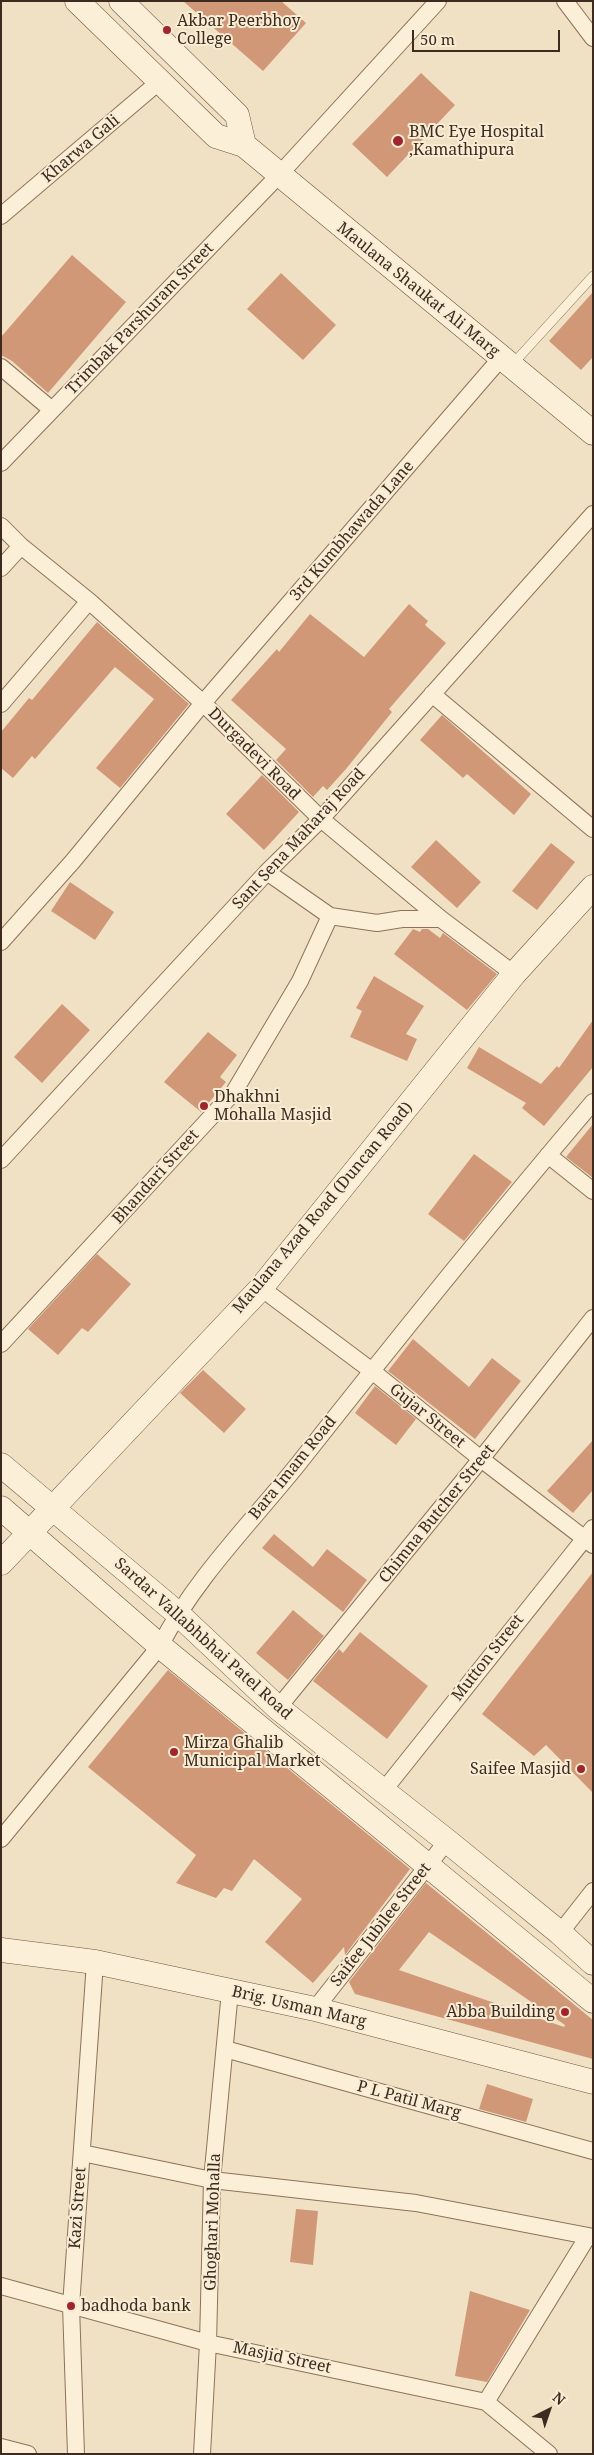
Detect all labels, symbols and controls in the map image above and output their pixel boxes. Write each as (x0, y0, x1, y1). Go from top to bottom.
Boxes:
place label: Akbar Peerbhoy College (177, 11, 300, 49)
scale bar (414, 20, 562, 52)
marker: Akbar Peerbhoy College (161, 24, 173, 36)
text: 50 m (420, 29, 455, 49)
street label: Kharwa Gali (38, 111, 124, 187)
place label: BMC Eye Hospital ,Kamathipura (409, 122, 544, 160)
marker: BMC Eye Hospital ,Kamathipura (391, 134, 405, 148)
street label: Maulana Shaukat Ali Marg (333, 219, 503, 361)
street label: Trimbak Parshuram Street (62, 239, 218, 399)
street label: 3rd Kumbhawada Lane (286, 457, 418, 605)
street label: Durgadevi Road (204, 704, 304, 804)
street label: Sant Sena Maharaj Road (229, 765, 369, 913)
place label: Dhakhni Mohalla Masjid (214, 1087, 331, 1125)
street label: Maulana Azad Road (Duncan Road) (229, 1098, 417, 1318)
marker: Dhakhni Mohalla Masjid (198, 1100, 210, 1112)
street label: Bhandari Street (109, 1126, 203, 1228)
street label: Gujar Street (385, 1380, 469, 1452)
street label: Bara Imam Road (245, 1412, 341, 1524)
street label: Chimna Butcher Street (375, 1441, 499, 1587)
street label: Sardar Vallabhbhai Patel Road (110, 1554, 296, 1724)
street label: Mutton Street (448, 1611, 528, 1705)
place label: Mirza Ghalib Municipal Market (184, 1733, 320, 1771)
marker: Mirza Ghalib Municipal Market (168, 1746, 180, 1758)
place label: Saifee Masjid (470, 1759, 571, 1779)
marker: Saifee Masjid (575, 1763, 587, 1775)
street label: Saifee Jubilee Street (327, 1859, 435, 1991)
street label: Brig. Usman Marg (230, 1982, 368, 2032)
place label: Abba Building (446, 2002, 555, 2022)
marker: Abba Building (559, 2006, 571, 2018)
street label: P L Patil Marg (355, 2077, 463, 2123)
street label: Ghoghari Mohalla (201, 2153, 225, 2291)
street label: Kazi Street (66, 2166, 90, 2250)
place label: badhoda bank (81, 2296, 191, 2316)
marker: badhoda bank (65, 2300, 77, 2312)
street label: Masjid Street (231, 2338, 333, 2378)
north arrow (524, 2385, 574, 2435)
text: N (549, 2388, 570, 2409)

